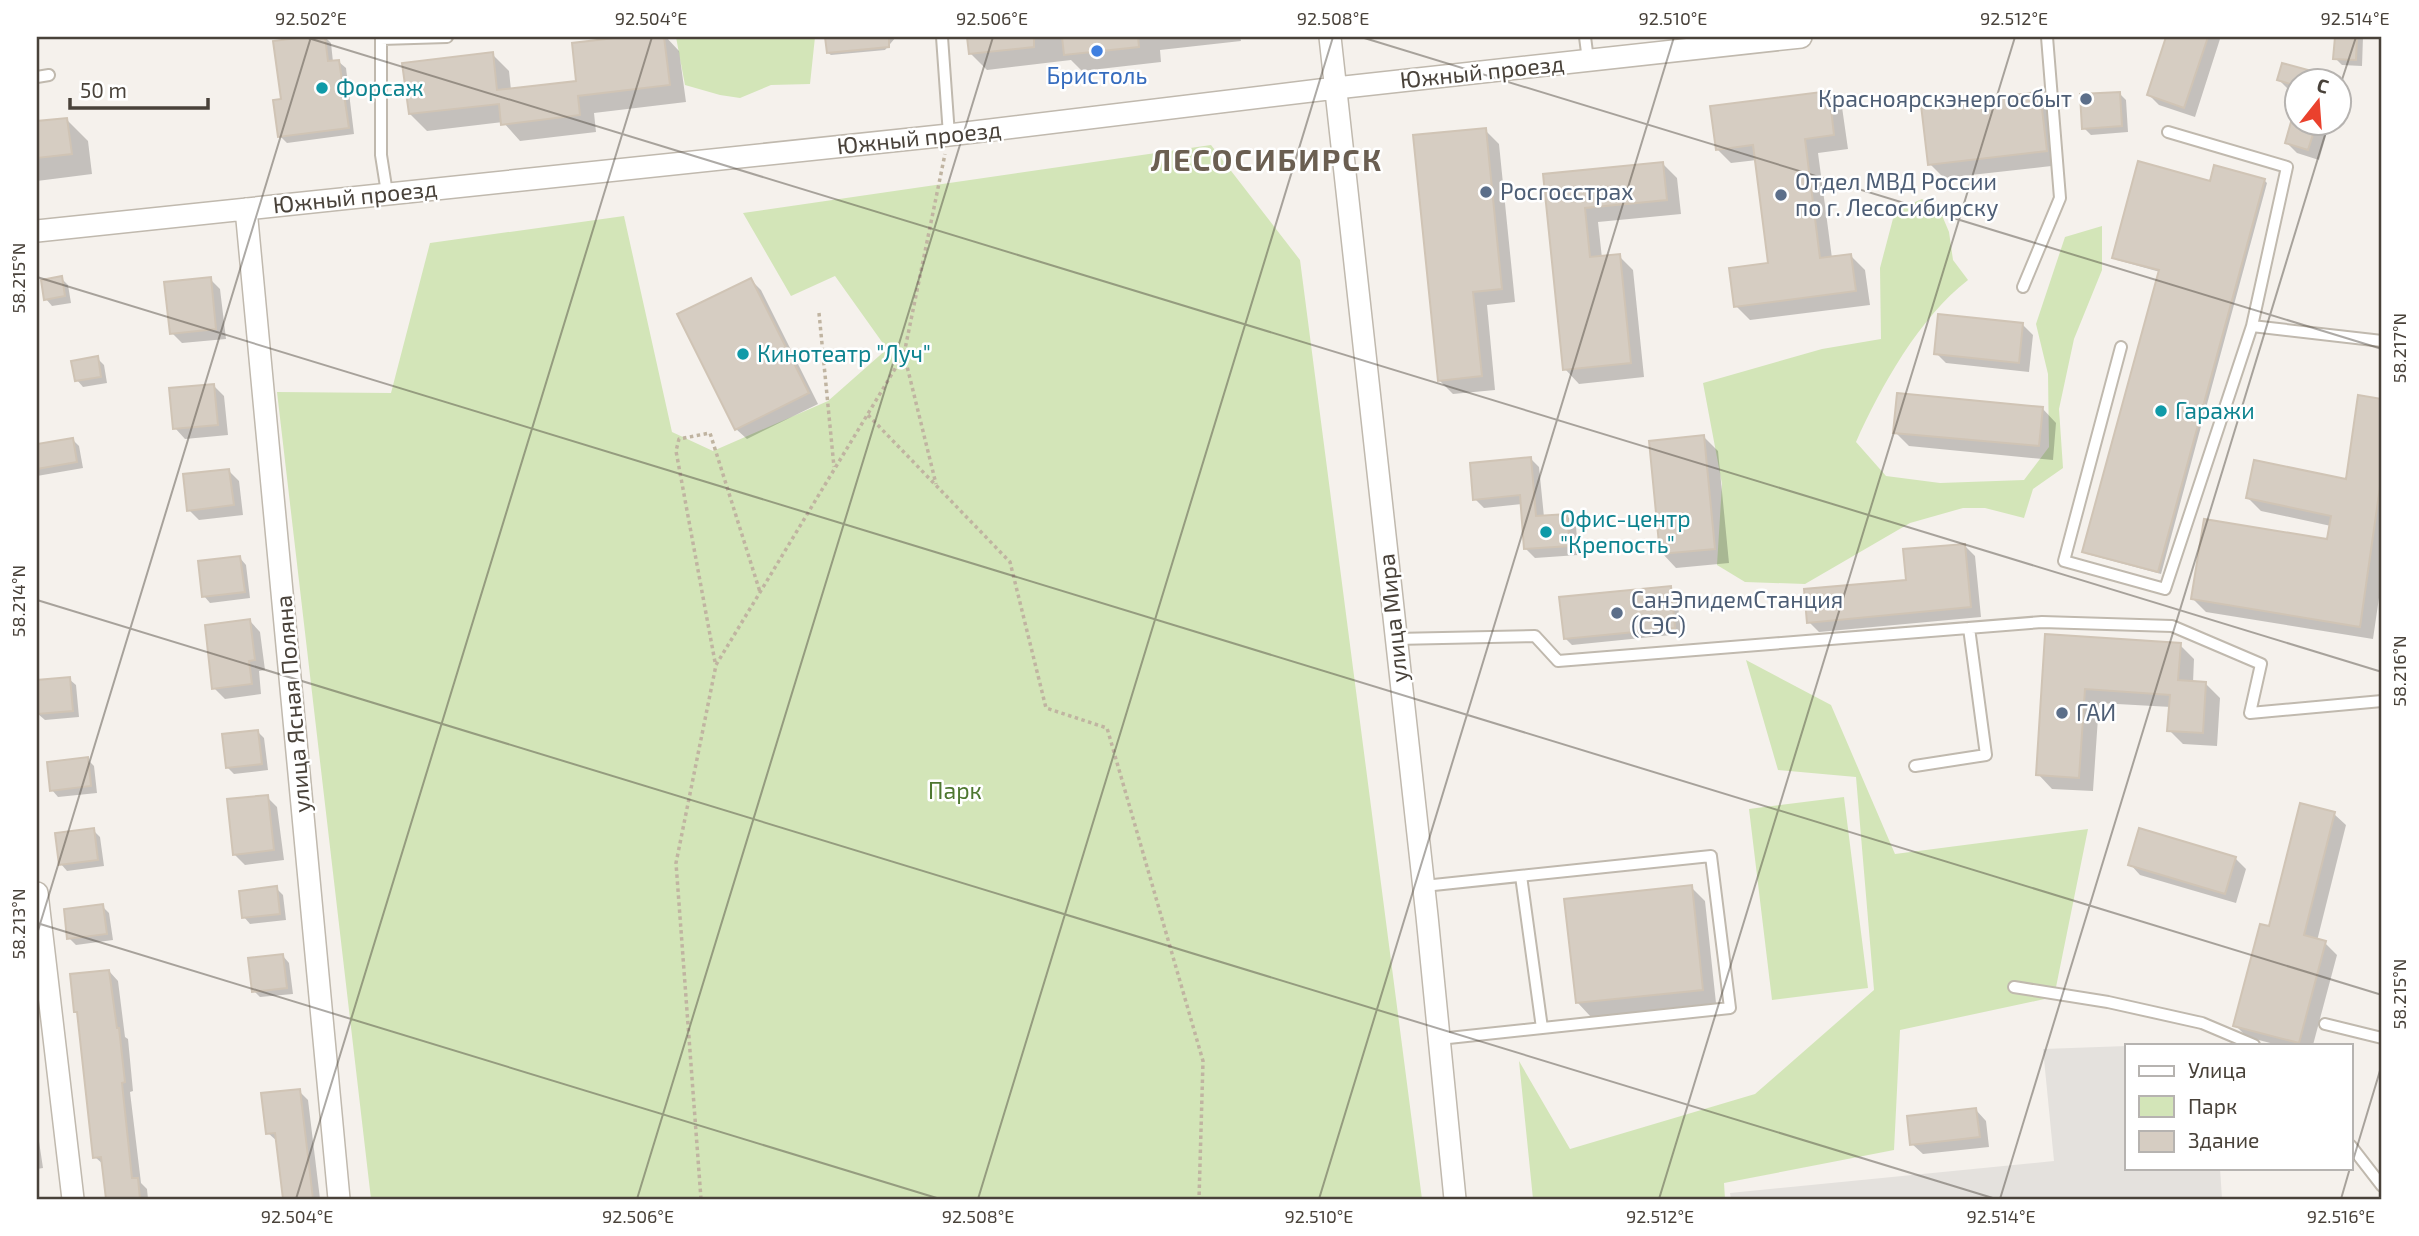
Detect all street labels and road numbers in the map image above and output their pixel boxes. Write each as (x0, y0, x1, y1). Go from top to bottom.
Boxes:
street label: Южный проезд (1398, 48, 1565, 94)
street label: Южный проезд (835, 114, 1002, 160)
street label: Южный проезд (271, 173, 438, 219)
street label: улица Мира (1371, 552, 1414, 684)
street label: улица Ясная Поляна (269, 594, 316, 814)

